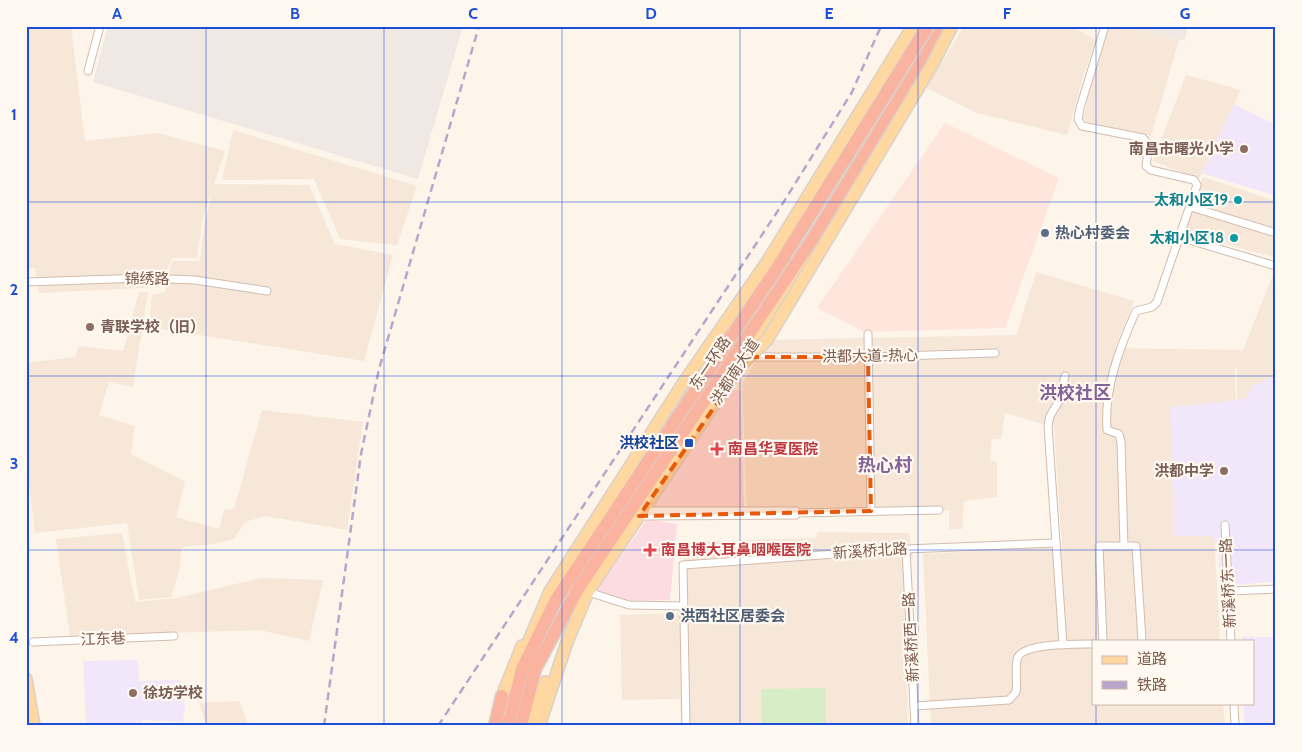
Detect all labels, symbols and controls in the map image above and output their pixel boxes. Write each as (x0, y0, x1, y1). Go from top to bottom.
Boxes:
text: A (112, 4, 122, 23)
text: B (290, 4, 300, 23)
text: C (468, 4, 478, 23)
text: D (645, 4, 657, 23)
text: E (824, 4, 834, 23)
text: F (1003, 4, 1012, 23)
text: G (1180, 4, 1190, 23)
text: 1 (11, 105, 17, 124)
place label: 南昌市曙光小学 (1129, 140, 1234, 158)
marker: 南昌市曙光小学 (1238, 143, 1250, 155)
place label: 太和小区19 (1154, 191, 1228, 209)
marker: 太和小区19 (1232, 194, 1244, 206)
place label: 热心村委会 (1055, 224, 1130, 242)
marker: 热心村委会 (1039, 227, 1051, 239)
place label: 太和小区18 (1149, 229, 1224, 247)
marker: 太和小区18 (1228, 232, 1240, 244)
street label: 锦绣路 (124, 270, 170, 288)
text: 2 (10, 280, 18, 299)
place label: 青联学校（旧） (100, 318, 205, 336)
marker: 青联学校（旧） (84, 321, 96, 333)
street label: 东一环路 (686, 333, 734, 393)
street label: 洪都南大道 (707, 336, 763, 408)
street label: 洪都大道-热心 (822, 346, 918, 366)
district label: 洪校社区 (1039, 382, 1111, 404)
place label: 洪校社区 (619, 434, 679, 452)
marker: 洪校社区 (683, 437, 695, 449)
place label: 南昌华夏医院 (728, 440, 818, 458)
marker: 南昌华夏医院 (710, 442, 724, 456)
text: 3 (10, 454, 18, 473)
district label: 热心村 (858, 454, 912, 476)
place label: 洪都中学 (1154, 462, 1214, 480)
marker: 洪都中学 (1218, 465, 1230, 477)
street label: 新溪桥东一路 (1217, 538, 1239, 628)
street label: 新溪桥北路 (832, 539, 908, 563)
place label: 南昌博大耳鼻咽喉医院 (661, 541, 811, 559)
marker: 南昌博大耳鼻咽喉医院 (643, 543, 657, 557)
street label: 新溪桥西一路 (900, 592, 922, 682)
place label: 洪西社区居委会 (680, 607, 785, 625)
marker: 洪西社区居委会 (664, 610, 676, 622)
text: 4 (9, 628, 19, 647)
street label: 江东巷 (80, 629, 126, 649)
legend (1092, 640, 1254, 704)
text: 道路 (1137, 650, 1167, 668)
text: 铁路 (1137, 676, 1167, 694)
place label: 徐坊学校 (143, 684, 203, 702)
marker: 徐坊学校 (127, 687, 139, 699)

